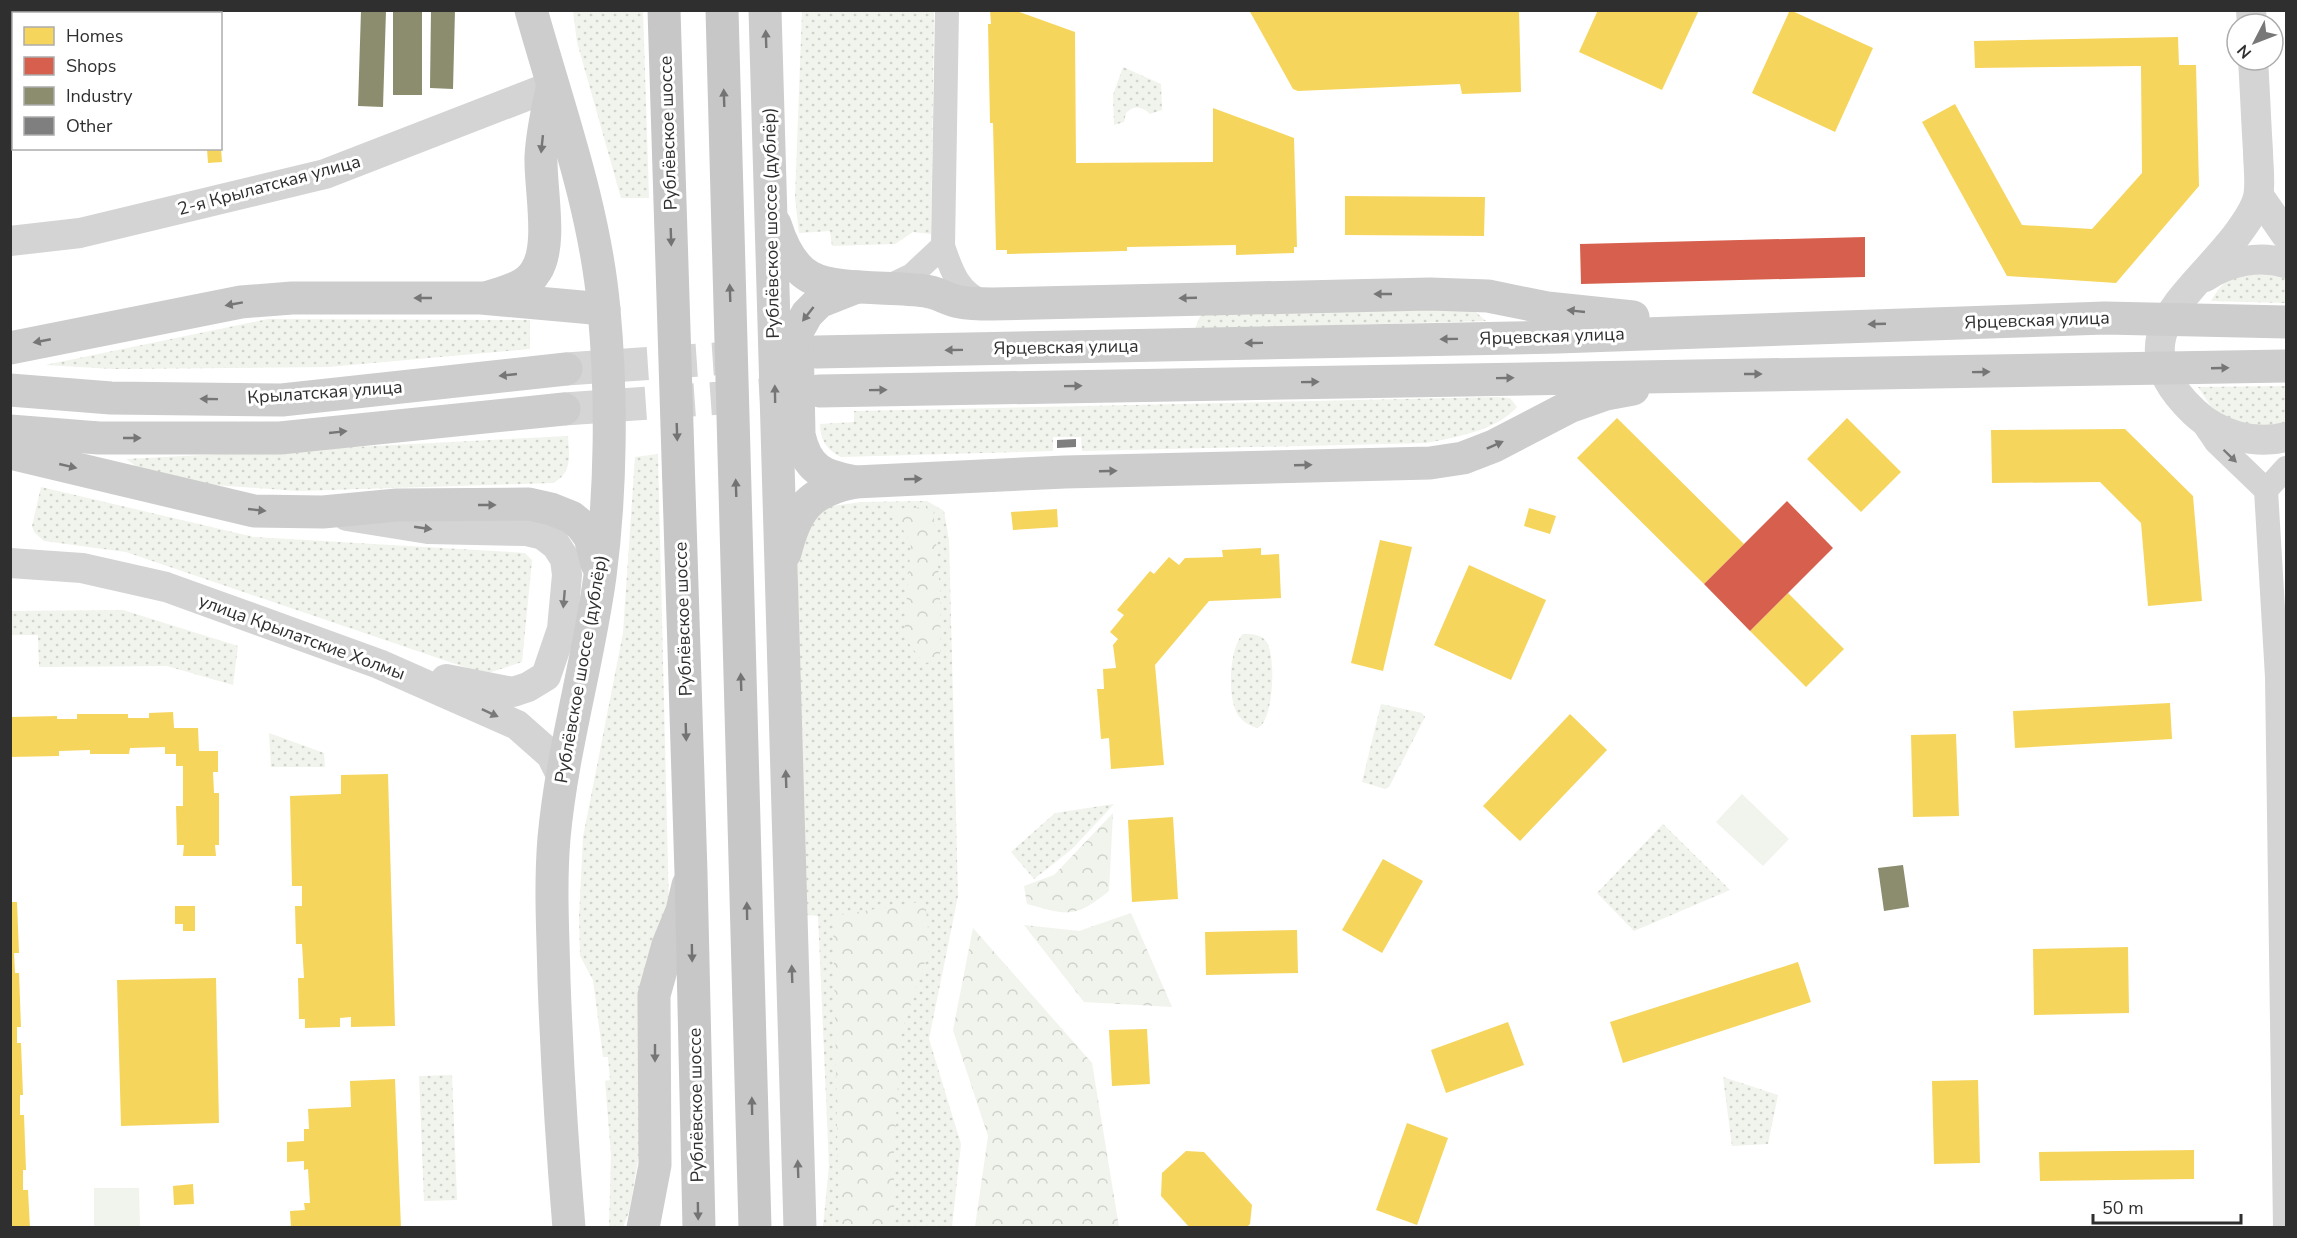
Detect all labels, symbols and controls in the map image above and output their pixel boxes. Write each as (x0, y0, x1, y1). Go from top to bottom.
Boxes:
legend (12, 12, 222, 150)
north arrow (2225, 12, 2285, 72)
text: Homes (66, 24, 123, 48)
one-way arrow (761, 29, 771, 48)
text: N (2232, 40, 2257, 63)
text: Shops (66, 54, 116, 78)
street label: Рублёвское шоссе (653, 55, 683, 211)
text: Industry (66, 84, 133, 108)
one-way arrow (720, 88, 729, 107)
street label: Рублёвское шоссе (дублёр) (757, 107, 785, 339)
text: Other (66, 114, 113, 138)
one-way arrow (537, 134, 547, 153)
street label: 2-я Крылатская улица (175, 149, 363, 221)
one-way arrow (666, 227, 675, 246)
one-way arrow (725, 283, 735, 302)
one-way arrow (1373, 289, 1392, 299)
one-way arrow (413, 293, 432, 303)
one-way arrow (1178, 294, 1197, 303)
one-way arrow (224, 300, 243, 309)
street label: Ярцевская улица (1964, 305, 2110, 335)
one-way arrow (802, 306, 815, 322)
one-way arrow (1567, 306, 1586, 316)
one-way arrow (1868, 320, 1887, 329)
street label: Ярцевская улица (1479, 321, 1625, 351)
street label: Ярцевская улица (993, 334, 1139, 360)
one-way arrow (1440, 334, 1459, 344)
one-way arrow (33, 337, 52, 346)
one-way arrow (1245, 338, 1264, 348)
one-way arrow (945, 345, 964, 354)
one-way arrow (2210, 363, 2229, 373)
one-way arrow (1971, 367, 1990, 377)
one-way arrow (1744, 369, 1763, 379)
one-way arrow (499, 370, 518, 380)
one-way arrow (1495, 373, 1514, 383)
street label: Крылатская улица (247, 375, 403, 409)
one-way arrow (1300, 377, 1319, 386)
one-way arrow (1063, 381, 1082, 391)
one-way arrow (770, 385, 780, 404)
one-way arrow (868, 385, 887, 395)
one-way arrow (200, 394, 219, 404)
one-way arrow (672, 422, 681, 441)
one-way arrow (329, 427, 348, 437)
one-way arrow (122, 433, 141, 443)
one-way arrow (1487, 440, 1505, 450)
one-way arrow (2223, 449, 2238, 463)
one-way arrow (1294, 461, 1313, 470)
one-way arrow (58, 462, 77, 471)
one-way arrow (1099, 466, 1118, 475)
one-way arrow (904, 475, 923, 484)
one-way arrow (731, 478, 740, 497)
one-way arrow (477, 500, 496, 509)
one-way arrow (248, 505, 267, 515)
one-way arrow (413, 523, 432, 532)
street label: Рублёвское шоссе (668, 541, 698, 697)
street label: Рублёвское шоссе (дублёр) (549, 553, 613, 785)
street label: улица Крылатские Холмы (195, 588, 409, 686)
one-way arrow (560, 590, 569, 609)
one-way arrow (737, 673, 746, 692)
one-way arrow (482, 708, 499, 717)
one-way arrow (681, 722, 691, 741)
one-way arrow (782, 770, 791, 789)
one-way arrow (742, 902, 752, 921)
one-way arrow (688, 943, 697, 962)
one-way arrow (788, 965, 797, 984)
street label: Рублёвское шоссе (683, 1027, 709, 1183)
one-way arrow (650, 1044, 660, 1063)
one-way arrow (747, 1097, 757, 1116)
one-way arrow (794, 1160, 803, 1179)
scale bar (2093, 1187, 2242, 1225)
text: 50 m (2102, 1196, 2144, 1220)
one-way arrow (694, 1201, 703, 1220)

